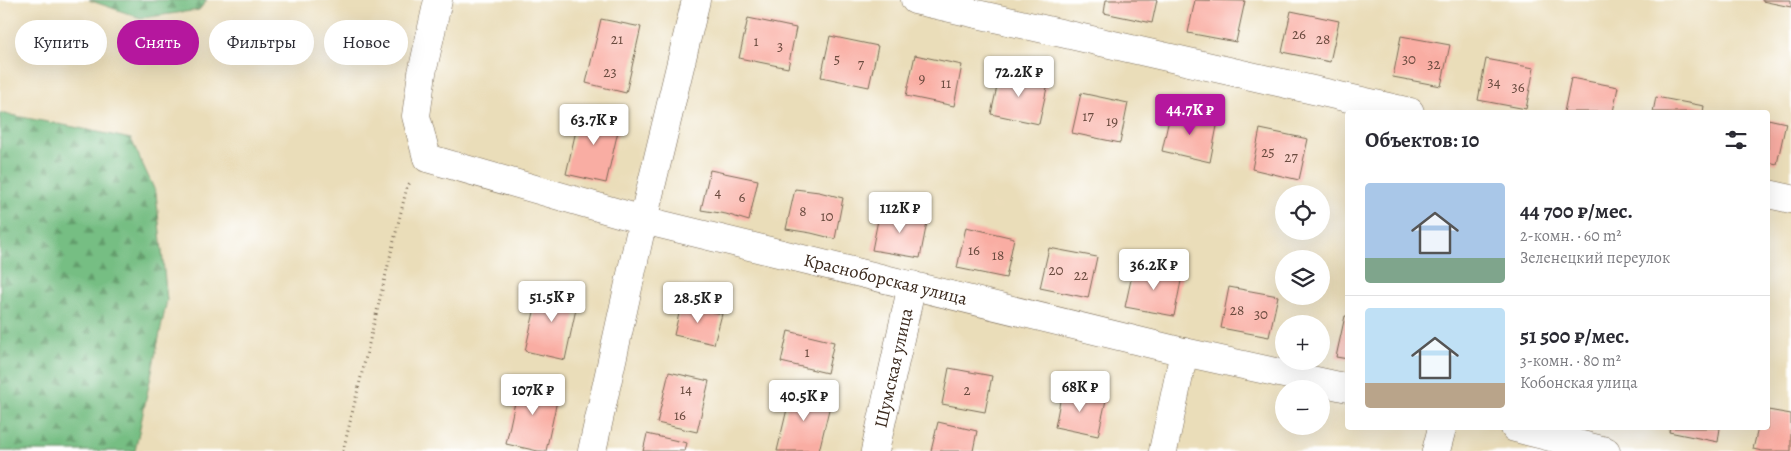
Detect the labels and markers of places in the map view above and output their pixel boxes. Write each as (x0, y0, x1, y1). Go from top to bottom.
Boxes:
pin: 72.2K ₽ (973, 56, 1065, 98)
pin: 44.7K ₽ (1144, 94, 1236, 136)
pin: 63.7K ₽ (548, 104, 640, 146)
pin: 112K ₽ (859, 192, 941, 234)
pin: 36.2K ₽ (1108, 248, 1200, 291)
pin: 51.5K ₽ (506, 280, 598, 323)
pin: 28.5K ₽ (652, 282, 744, 324)
pin: 68K ₽ (1045, 370, 1115, 413)
pin: 107K ₽ (492, 374, 574, 416)
pin: 40.5K ₽ (758, 380, 850, 422)

